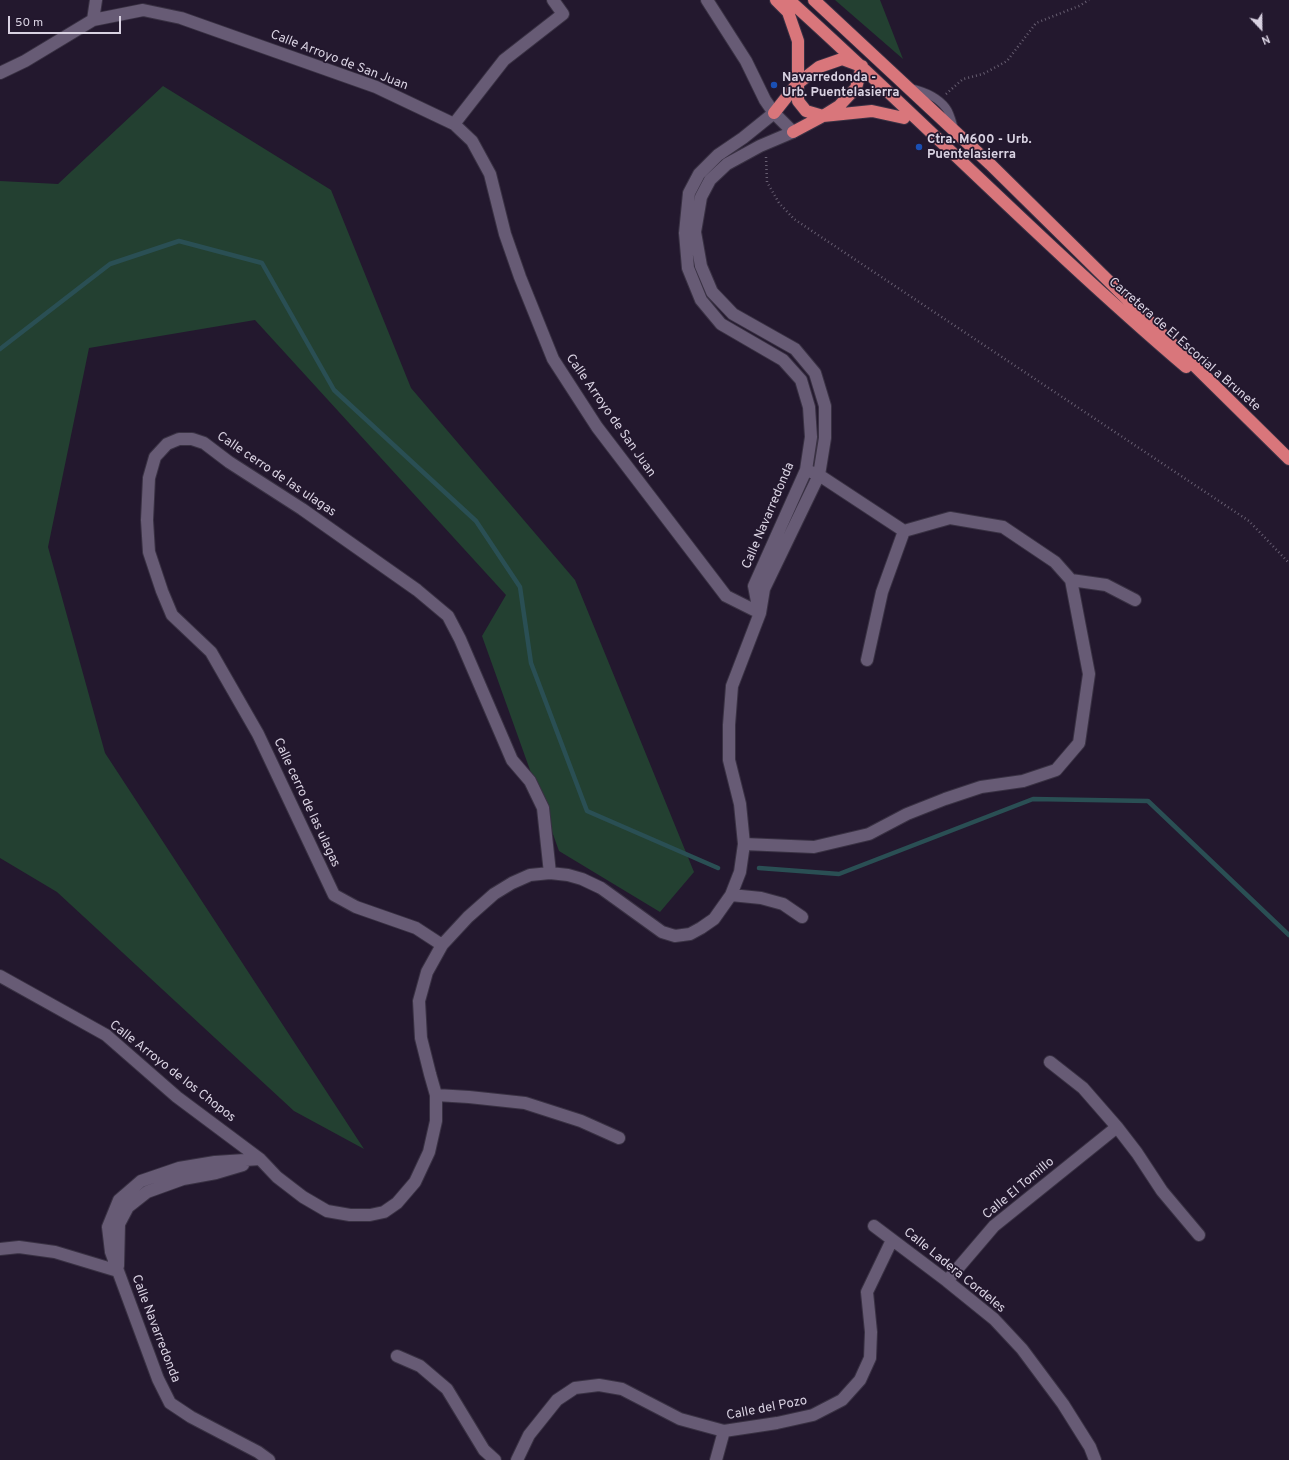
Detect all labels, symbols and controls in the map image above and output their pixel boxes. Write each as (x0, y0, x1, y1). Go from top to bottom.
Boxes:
scale bar (10, 8, 123, 34)
north arrow (1241, 8, 1281, 48)
text: 50 m (15, 15, 43, 31)
street label: Calle Arroyo de San Juan (268, 27, 410, 95)
text: N (1259, 31, 1272, 47)
place label: Navarredonda - Urb. Puentelasierra (782, 70, 900, 101)
marker: Navarredonda - Urb. Puentelasierra (769, 80, 779, 90)
place label: Ctra. M600 - Urb. Puentelasierra (927, 132, 1032, 163)
marker: Ctra. M600 - Urb. Puentelasierra (914, 142, 924, 152)
street label: Carretera de El Escorial a Brunete (1105, 275, 1263, 415)
street label: Calle Arroyo de San Juan (562, 352, 658, 480)
street label: Calle cerro de las ulagas (213, 429, 339, 521)
street label: Calle Navarredonda (740, 460, 798, 572)
street label: Calle cerro de las ulagas (269, 736, 343, 870)
street label: Calle Arroyo de los Chopos (106, 1018, 238, 1126)
street label: Calle El Tomillo (980, 1155, 1058, 1223)
street label: Calle Ladera Cordeles (900, 1225, 1008, 1317)
street label: Calle Navarredonda (127, 1273, 183, 1385)
street label: Calle del Pozo (725, 1394, 809, 1424)

